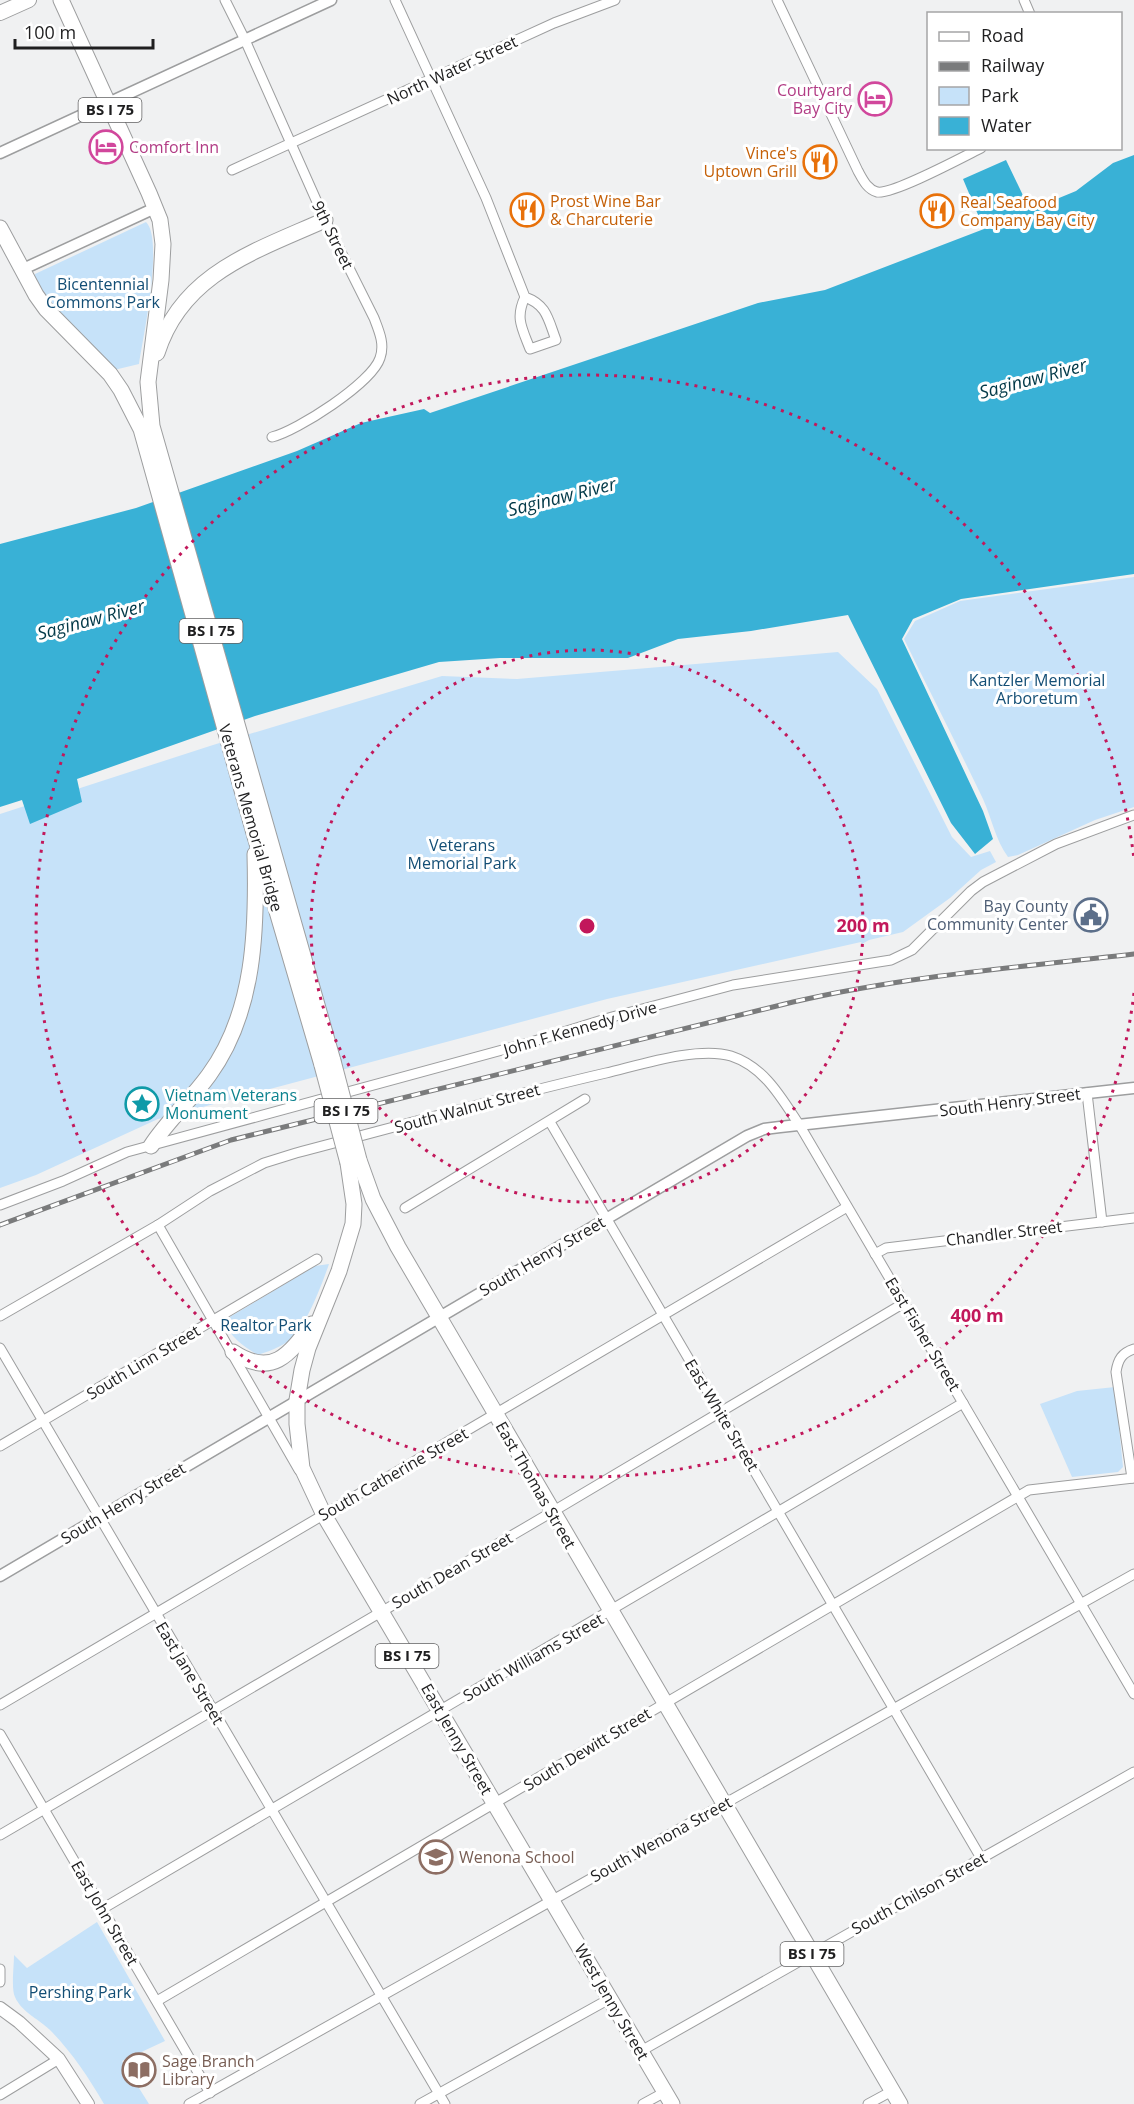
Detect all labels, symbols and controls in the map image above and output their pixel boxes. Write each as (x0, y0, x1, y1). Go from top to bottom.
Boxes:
scale bar (15, 12, 153, 50)
legend (927, 12, 1122, 150)
text: 100 m (24, 20, 76, 44)
text: Road (981, 23, 1024, 47)
street label: North Water Street (383, 30, 521, 110)
text: Railway (981, 53, 1045, 77)
place label: Courtyard Bay City (777, 79, 853, 119)
hotel icon: Courtyard Bay City (857, 81, 893, 117)
text: Park (981, 83, 1019, 107)
road number: BS I 75 (78, 98, 142, 122)
text: Water (981, 113, 1032, 137)
hotel icon: Comfort Inn (88, 129, 124, 165)
place label: Comfort Inn (129, 136, 219, 158)
place label: Vince's Uptown Grill (704, 142, 797, 182)
restaurant icon: Vince's Uptown Grill (802, 144, 838, 180)
place label: Prost Wine Bar & Charcuterie (550, 190, 661, 230)
place label: Real Seafood Company Bay City (960, 191, 1095, 231)
restaurant icon: Prost Wine Bar & Charcuterie (509, 192, 545, 228)
restaurant icon: Real Seafood Company Bay City (919, 193, 955, 229)
street label: 9th Street (307, 197, 359, 273)
park label: Bicentennial Commons Park (46, 273, 161, 313)
water label: Saginaw River (976, 352, 1090, 404)
water label: Saginaw River (505, 471, 619, 521)
water label: Saginaw River (34, 593, 148, 645)
road number: BS I 75 (180, 619, 242, 643)
park label: Kantzler Memorial Arboretum (969, 669, 1105, 709)
street label: Veterans Memorial Bridge (214, 722, 288, 914)
park label: Veterans Memorial Park (408, 834, 517, 874)
place label: Bay County Community Center (927, 895, 1069, 935)
public building icon: Bay County Community Center (1073, 897, 1109, 933)
text: 200 m (836, 913, 890, 937)
centre of rings (577, 916, 597, 936)
street label: John F Kennedy Drive (499, 996, 659, 1061)
street label: South Walnut Street (392, 1078, 542, 1138)
street label: South Henry Street (938, 1082, 1082, 1122)
place label: Vietnam Veterans Monument (165, 1084, 297, 1124)
place icon: Vietnam Veterans Monument (124, 1086, 160, 1122)
road number: BS I 75 (314, 1099, 378, 1123)
street label: South Henry Street (475, 1211, 609, 1301)
street label: Chandler Street (945, 1215, 1064, 1251)
street label: East Fisher Street (880, 1273, 966, 1395)
text: 400 m (950, 1303, 1004, 1327)
park label: Realtor Park (220, 1314, 312, 1336)
street label: South Linn Street (82, 1319, 204, 1405)
street label: East White Street (680, 1355, 764, 1476)
street label: East Thomas Street (491, 1417, 582, 1553)
street label: South Catherine Street (314, 1422, 472, 1526)
street label: South Henry Street (57, 1457, 190, 1549)
street label: South Dean Street (388, 1526, 517, 1614)
street label: South Williams Street (459, 1608, 608, 1706)
street label: East Jane Street (151, 1618, 229, 1729)
road number: BS I 75 (376, 1644, 438, 1668)
street label: East Jenny Street (416, 1679, 498, 1799)
street label: South Dewitt Street (519, 1702, 655, 1796)
street label: South Wenona Street (586, 1791, 736, 1887)
school or university icon: Wenona School (418, 1839, 454, 1875)
place label: Wenona School (459, 1846, 575, 1868)
street label: South Chilson Street (847, 1846, 991, 1939)
street label: East John Street (66, 1857, 144, 1970)
street label: West Jenny Street (570, 1940, 654, 2064)
road number: BS I 75 (780, 1942, 844, 1966)
park label: Pershing Park (29, 1981, 132, 2003)
place label: Sage Branch Library (162, 2050, 255, 2090)
library icon: Sage Branch Library (121, 2052, 157, 2088)

